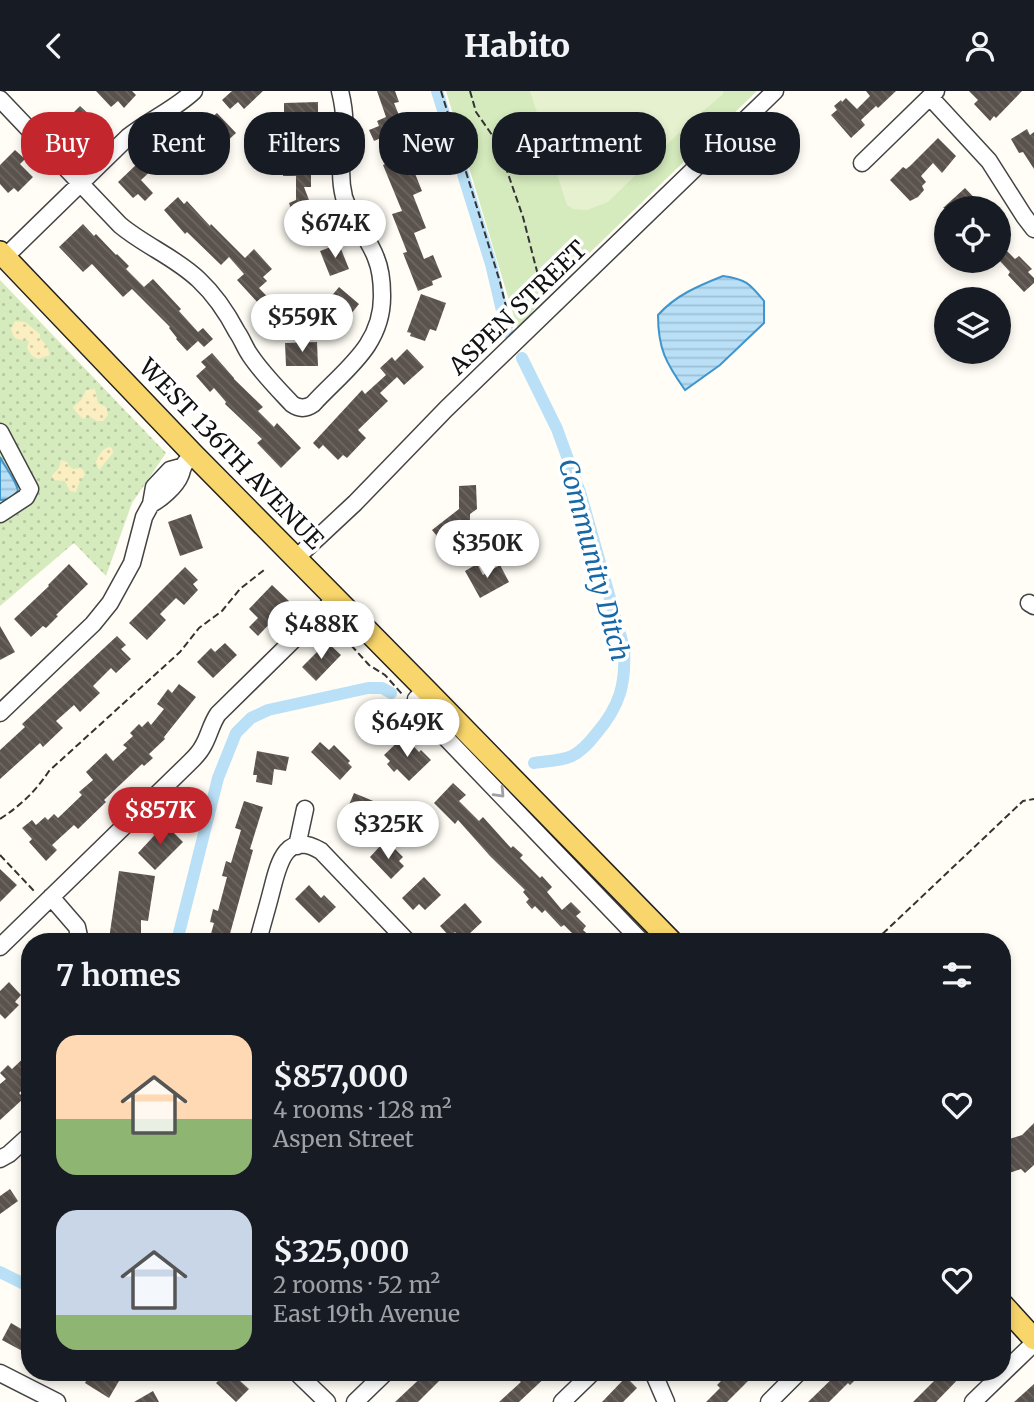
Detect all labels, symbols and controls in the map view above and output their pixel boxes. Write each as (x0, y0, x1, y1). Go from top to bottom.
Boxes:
text: Habito (464, 26, 570, 66)
icon: back (35, 27, 73, 65)
icon: person (961, 27, 999, 65)
chip: Buy (21, 112, 114, 175)
chip: Rent (128, 112, 230, 175)
chip: Filters (244, 112, 365, 175)
chip: New (379, 112, 478, 175)
chip: Apartment (492, 112, 666, 175)
chip: House (680, 112, 800, 175)
map controls (934, 196, 1011, 364)
button: locate (934, 196, 1011, 273)
pin: $674K (286, 201, 384, 260)
text: $674K (300, 208, 370, 237)
street label: ASPEN STREET (441, 234, 593, 382)
button: layers (934, 287, 1011, 364)
pin: $559K (253, 295, 351, 354)
text: $559K (267, 302, 337, 331)
street label: WEST 136TH AVENUE (132, 351, 331, 556)
water label: Community Ditch (552, 455, 637, 665)
pin: $350K (438, 521, 536, 580)
text: $350K (451, 528, 523, 557)
pin: $488K (272, 601, 370, 661)
text: $488K (284, 609, 358, 638)
pin: $649K (358, 699, 456, 759)
text: $649K (370, 707, 444, 736)
one-way arrow (492, 785, 505, 798)
pin: $857K (111, 787, 209, 847)
text: $857K (124, 795, 196, 824)
pin: $325K (339, 801, 437, 861)
text: $325K (353, 809, 423, 838)
text: 7 homes (56, 956, 181, 994)
icon: filters (938, 956, 976, 994)
text: $857,000 (273, 1057, 408, 1095)
icon: home (112, 1063, 196, 1147)
icon: heart (938, 1086, 976, 1124)
text: 4 rooms · 128 m² (273, 1095, 452, 1124)
text: Aspen Street (273, 1124, 414, 1153)
text: $325,000 (273, 1232, 409, 1270)
icon: home (112, 1238, 196, 1322)
icon: heart (938, 1261, 976, 1299)
text: 2 rooms · 52 m² (273, 1270, 440, 1299)
text: East 19th Avenue (273, 1299, 460, 1328)

